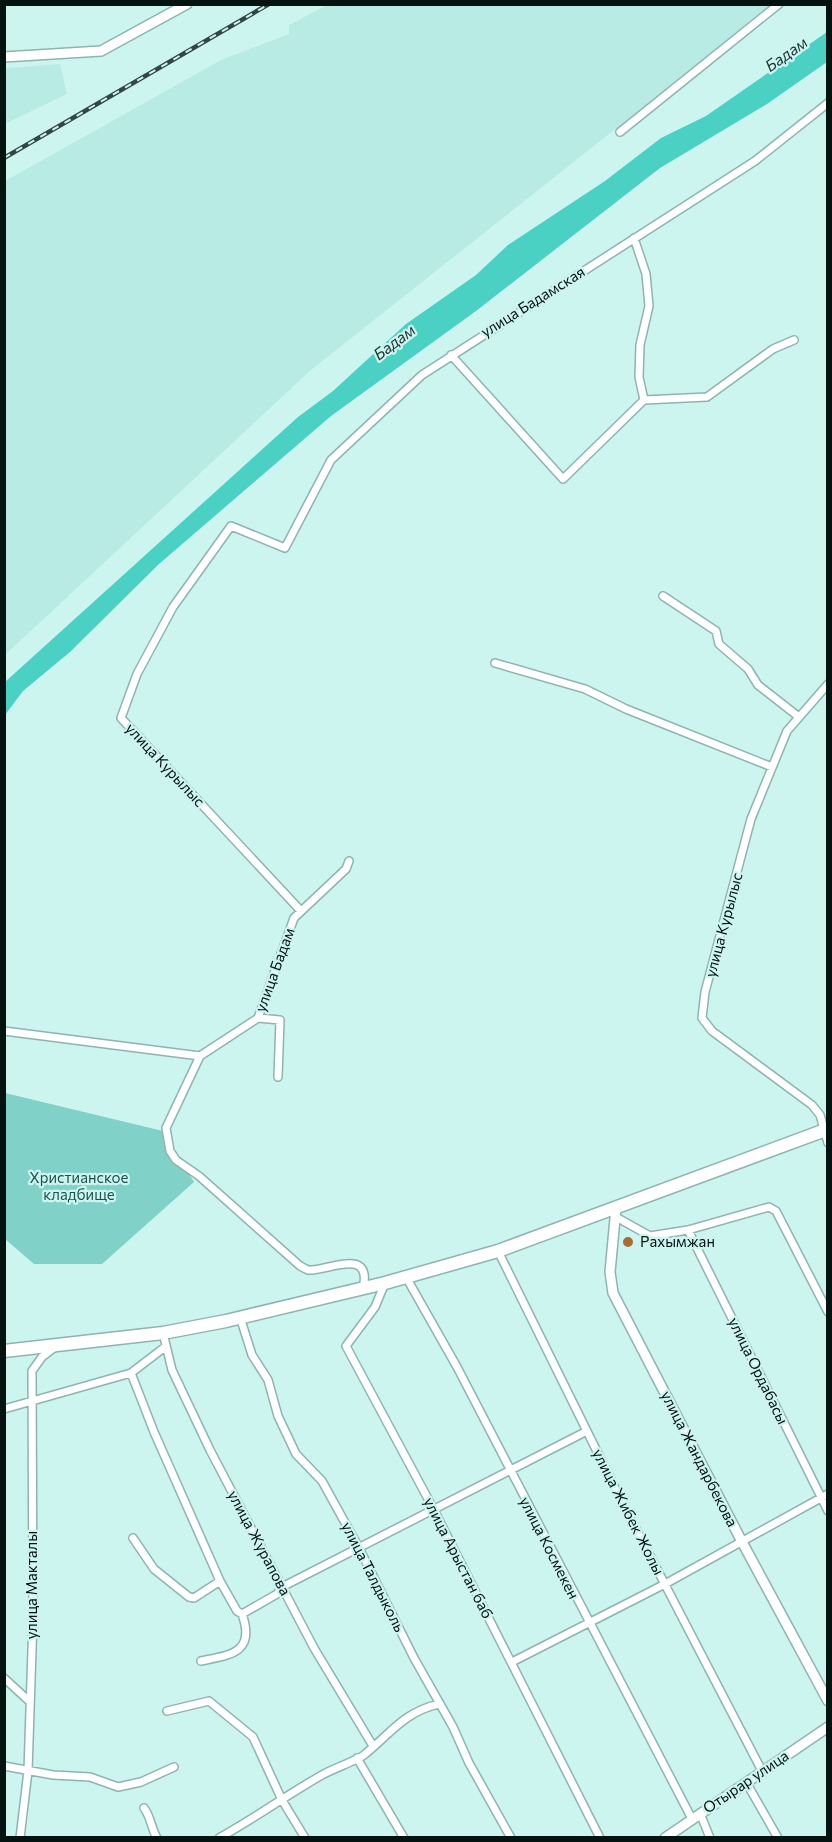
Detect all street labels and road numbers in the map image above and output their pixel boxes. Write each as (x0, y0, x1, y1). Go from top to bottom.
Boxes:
street label: улица Бадамская (477, 262, 588, 340)
street label: улица Курылыс (122, 719, 209, 810)
street label: улица Курылыс (700, 870, 746, 979)
street label: улица Бадам (250, 925, 298, 1014)
street label: улица Ордабасы (725, 1314, 793, 1427)
street label: улица Жандарбекова (658, 1387, 742, 1530)
street label: улица Жибек Жолы (589, 1445, 669, 1578)
street label: улица Журапова (225, 1487, 295, 1598)
street label: улица Космекен (516, 1493, 583, 1602)
street label: улица Арыстан баб (421, 1494, 497, 1621)
street label: улица Талдыколь (338, 1518, 410, 1635)
street label: улица Макталы (22, 1531, 40, 1639)
street label: Отырар улица (699, 1746, 792, 1816)

